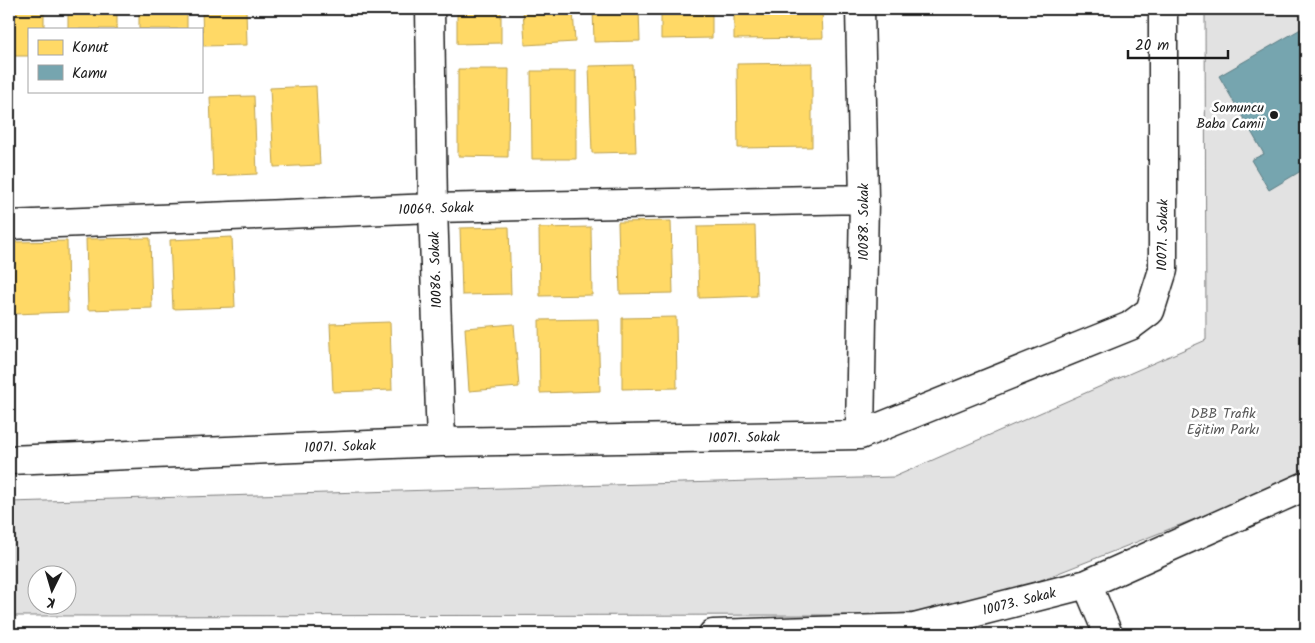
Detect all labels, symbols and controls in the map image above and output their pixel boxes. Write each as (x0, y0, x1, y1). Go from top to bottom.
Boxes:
legend (28, 28, 202, 92)
scale bar (1128, 28, 1228, 60)
text: 20 m (1135, 34, 1169, 58)
text: Konut (72, 36, 109, 60)
text: Kamu (72, 62, 107, 86)
place label: Somuncu Baba Camii (1196, 97, 1265, 135)
marker: Somuncu Baba Camii (1268, 109, 1280, 121)
street label: 10088. Sokak (853, 183, 875, 261)
street label: 10069. Sokak (398, 197, 475, 221)
street label: 10071. Sokak (1151, 199, 1175, 271)
street label: 10086. Sokak (424, 231, 448, 309)
park label: DBB Trafik Eğitim Parkı (1187, 403, 1260, 441)
street label: 10071. Sokak (708, 426, 780, 450)
street label: 10071. Sokak (304, 435, 377, 459)
north arrow (28, 566, 78, 616)
street label: 10073. Sokak (980, 582, 1059, 622)
text: K (45, 591, 56, 613)

